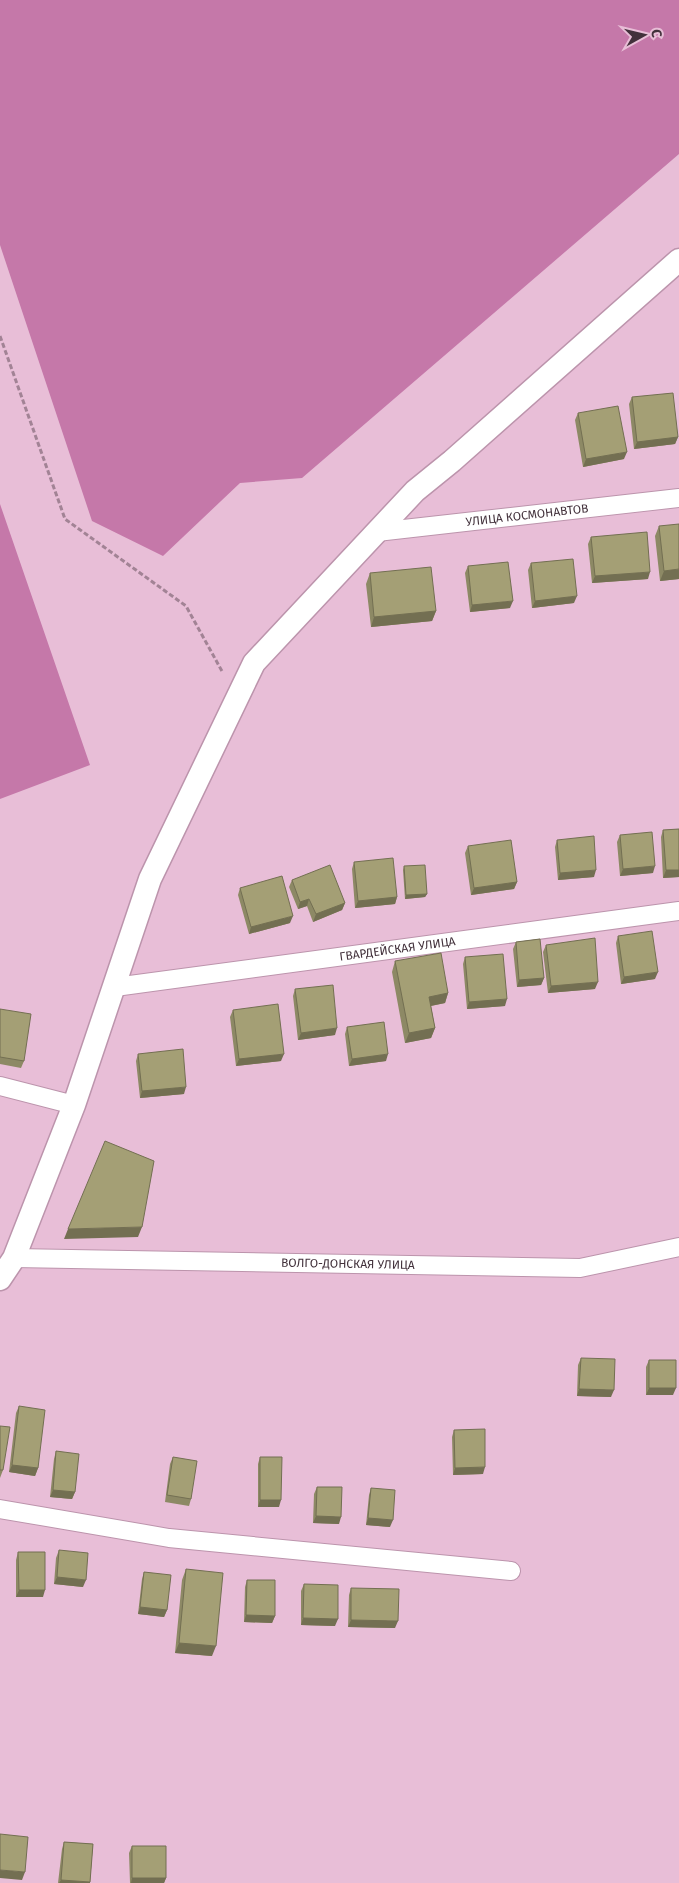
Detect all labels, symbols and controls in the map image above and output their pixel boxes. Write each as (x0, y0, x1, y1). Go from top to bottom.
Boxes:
north arrow (619, 10, 669, 60)
text: С (647, 28, 665, 38)
street label: УЛИЦА КОСМОНАВТОВ (465, 501, 589, 529)
street label: ГВАРДЕЙСКАЯ УЛИЦА (339, 934, 456, 964)
street label: ВОЛГО-ДОНСКАЯ УЛИЦА (281, 1256, 415, 1272)

